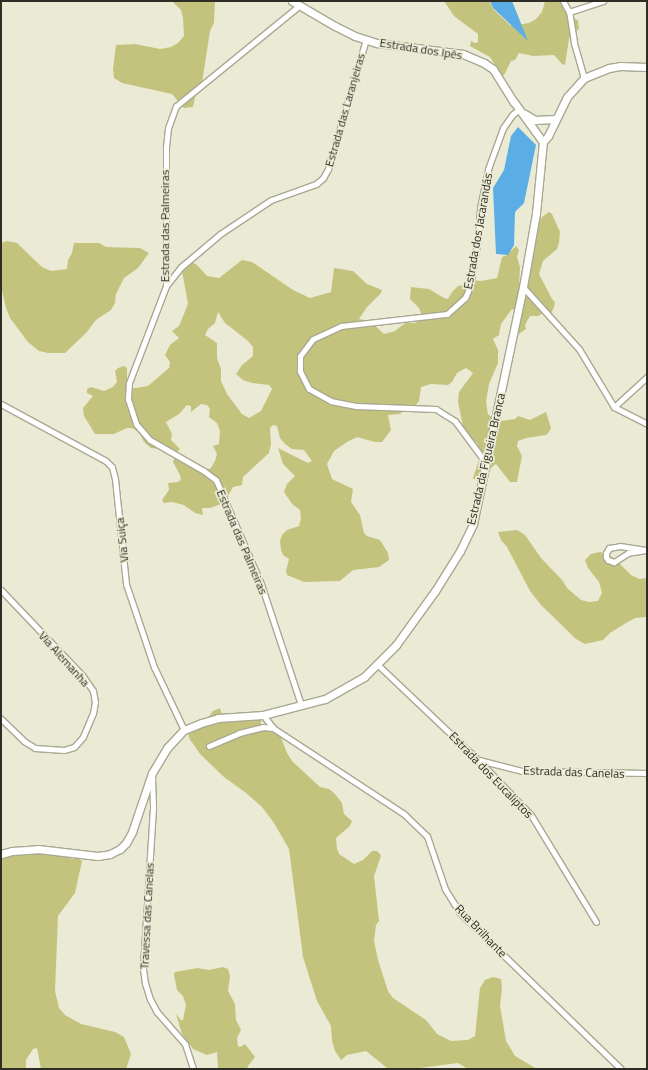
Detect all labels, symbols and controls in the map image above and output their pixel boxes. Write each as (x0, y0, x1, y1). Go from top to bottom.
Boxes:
street label: Estrada dos Ipês (379, 35, 463, 63)
street label: Estrada das Laranjeiras (322, 51, 368, 169)
street label: Estrada das Palmeiras (158, 170, 172, 282)
street label: Estrada dos Jacarandás (461, 172, 495, 290)
street label: Estrada da Figueira Branca (464, 392, 508, 526)
street label: Estrada das Palmeiras (213, 487, 271, 597)
street label: Via Suiça (112, 517, 132, 563)
street label: Via Alemanha (36, 628, 92, 690)
street label: Estrada dos Eucaliptos (446, 729, 536, 821)
street label: Estrada das Canelas (523, 763, 625, 781)
street label: Travessa das Canelas (137, 862, 157, 970)
street label: Rua Brilhante (452, 901, 510, 961)

